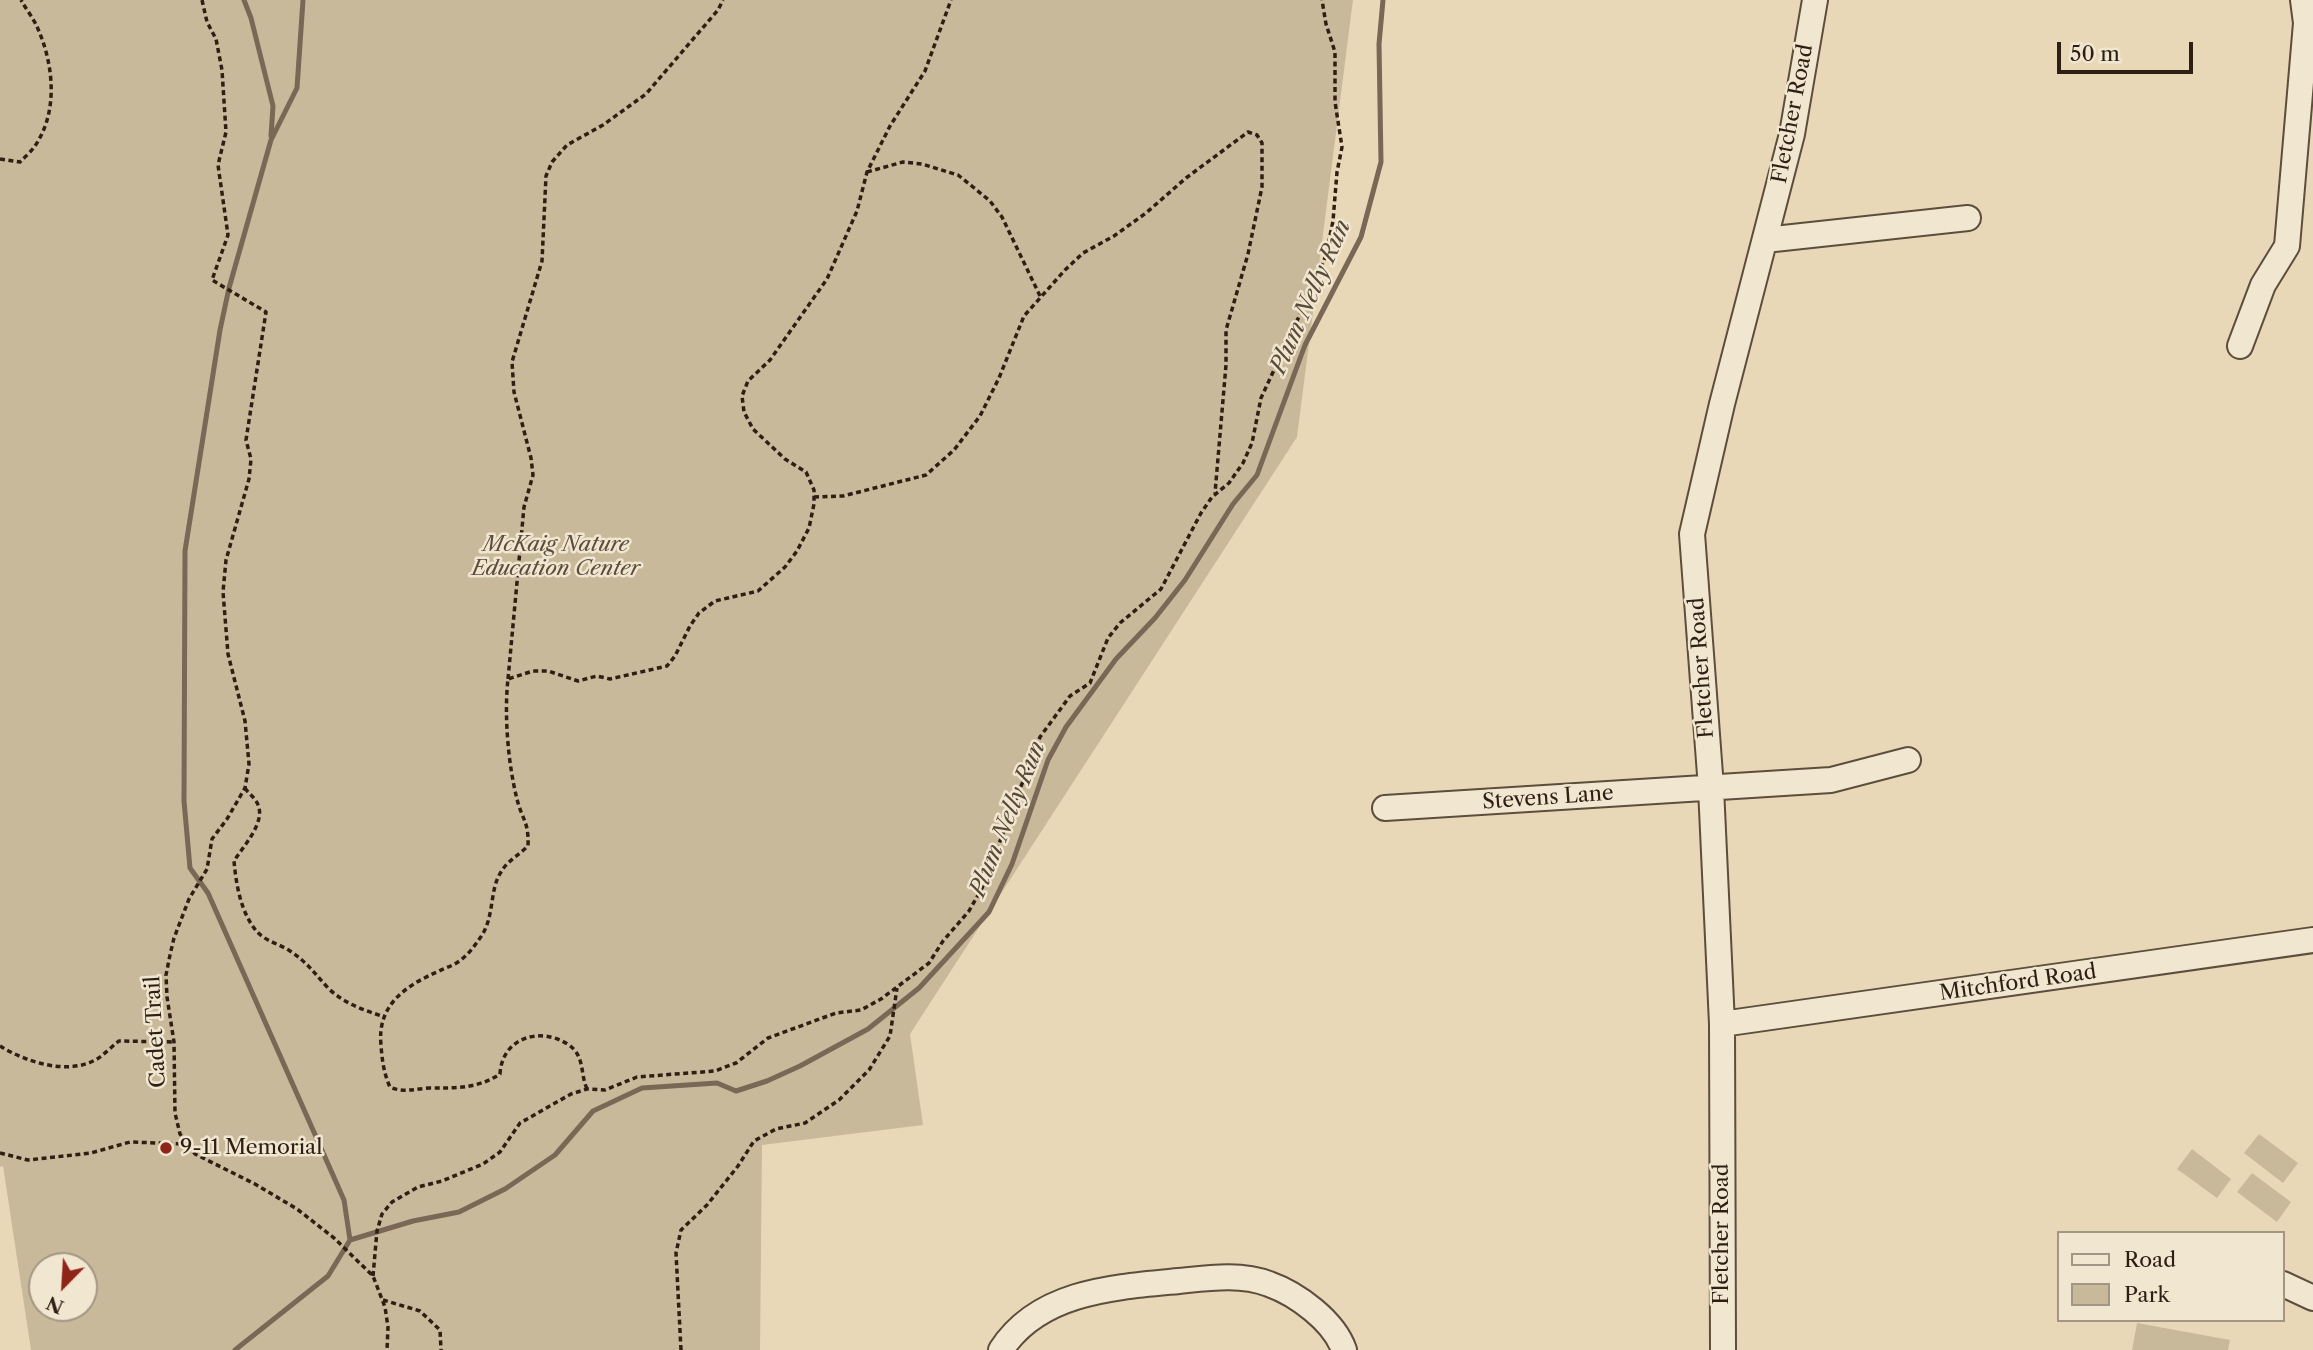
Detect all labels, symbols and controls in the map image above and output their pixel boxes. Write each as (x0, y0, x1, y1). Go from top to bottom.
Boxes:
scale bar (2061, 28, 2198, 72)
text: 50 m (2070, 41, 2120, 66)
street label: Fletcher Road (1767, 42, 1819, 186)
water label: Plum Nelly Run (1265, 216, 1357, 378)
park label: McKaig Nature Education Center (472, 532, 640, 582)
street label: Fletcher Road (1685, 597, 1719, 739)
water label: Plum Nelly Run (964, 737, 1052, 901)
street label: Stevens Lane (1482, 781, 1614, 815)
street label: Mitchford Road (1938, 960, 2098, 1006)
street label: Cadet Trail (140, 976, 172, 1088)
place label: 9-11 Memorial (180, 1135, 322, 1161)
marker: 9-11 Memorial (158, 1140, 174, 1156)
street label: Fletcher Road (1709, 1163, 1735, 1305)
legend (2058, 1231, 2285, 1322)
text: Road (2124, 1247, 2176, 1272)
north arrow (28, 1252, 98, 1322)
text: Park (2124, 1282, 2170, 1307)
text: N (43, 1291, 67, 1319)

